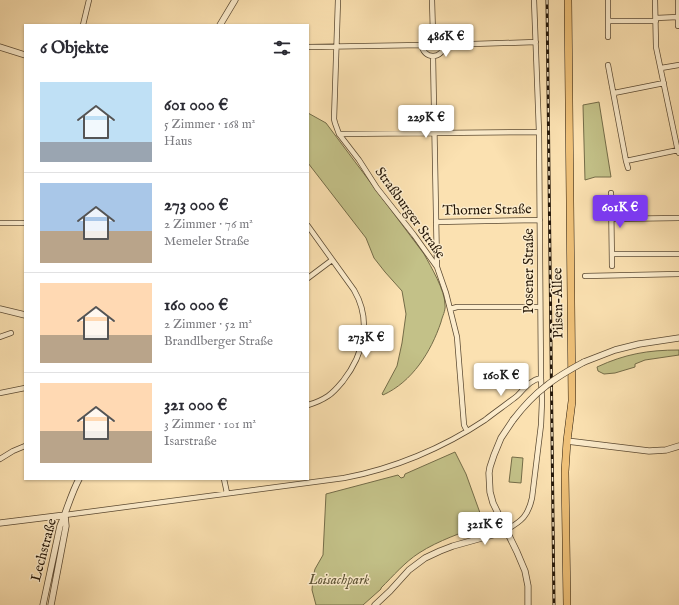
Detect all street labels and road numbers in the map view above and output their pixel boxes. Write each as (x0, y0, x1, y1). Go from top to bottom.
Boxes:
street label: Straßburger Straße (371, 164, 450, 263)
street label: Thorner Straße (442, 200, 532, 220)
street label: Posener Straße (520, 228, 538, 314)
street label: Pilsen-Allee (548, 267, 568, 339)
street label: Lechstraße (27, 516, 61, 583)

